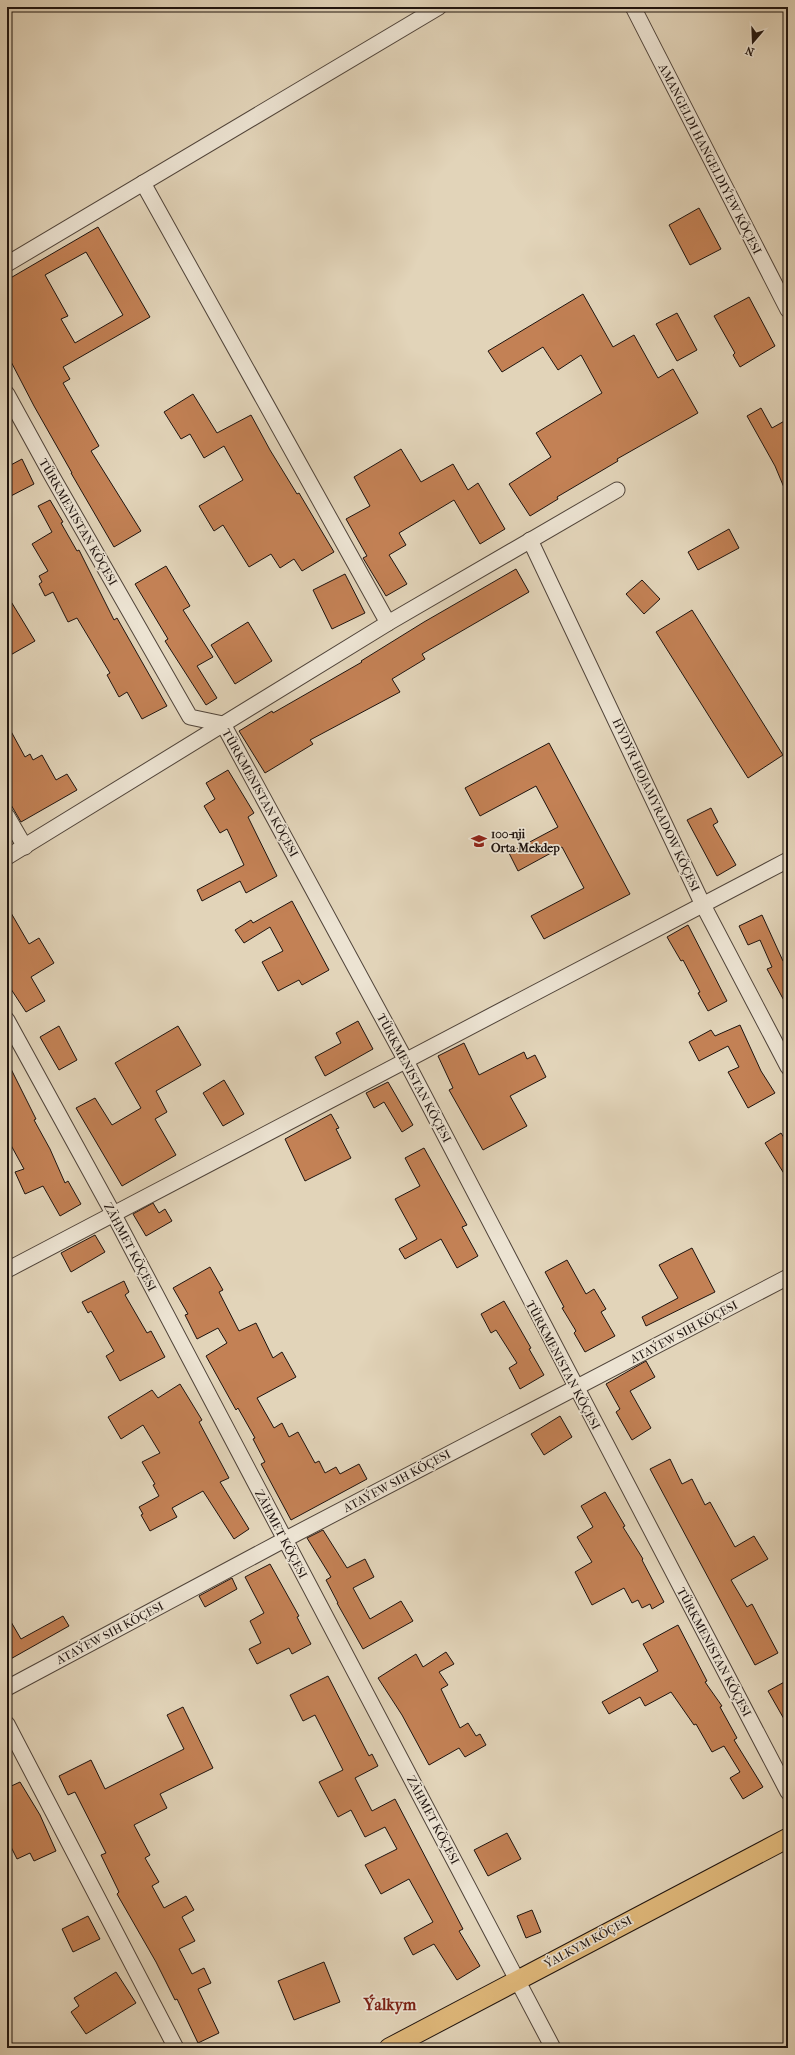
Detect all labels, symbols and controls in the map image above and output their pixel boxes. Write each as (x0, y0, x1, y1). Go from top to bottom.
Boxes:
north arrow (733, 22, 773, 62)
text: N (743, 43, 756, 58)
street label: AMANGELDI HANGELDIÝEW KÖÇESI (655, 60, 765, 257)
street label: TÜRKMENISTAN KÖÇESI (36, 455, 121, 588)
street label: HYDYR HOJAMYRADOW KÖÇESI (610, 716, 703, 894)
street label: TÜRKMENISTAN KÖÇESI (219, 726, 302, 860)
place label: 100-nji Orta Mekdep (491, 827, 560, 856)
school or university icon: 100-nji Orta Mekdep (470, 832, 488, 850)
street label: TÜRKMENISTAN KÖÇESI (374, 1011, 455, 1145)
street label: ZÄHMET KÖÇESI (101, 1200, 160, 1294)
street label: ATAÝEW SIH KÖÇESI (627, 1297, 740, 1367)
street label: TÜRKMENISTAN KÖÇESI (523, 1298, 604, 1432)
street label: ATAÝEW SIH KÖÇESI (340, 1446, 453, 1516)
street label: ZÄHMET KÖÇESI (252, 1487, 311, 1581)
street label: TÜRKMENISTAN KÖÇESI (674, 1585, 755, 1719)
street label: ATAÝEW SIH KÖÇESI (53, 1598, 166, 1668)
street label: ZÄHMET KÖÇESI (404, 1773, 463, 1867)
street label: ÝALKYM KÖÇESI (540, 1912, 634, 1971)
district label: Ýalkym (363, 1994, 417, 2015)

